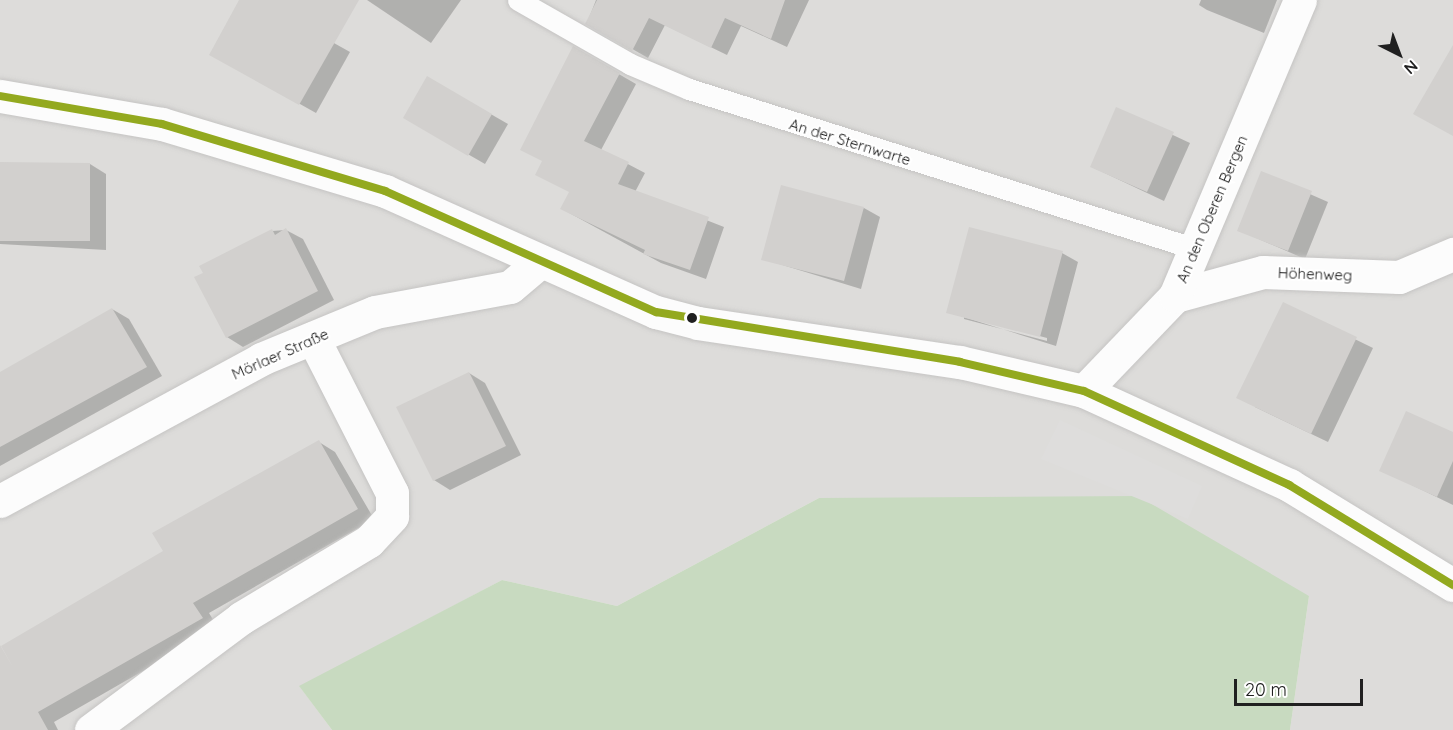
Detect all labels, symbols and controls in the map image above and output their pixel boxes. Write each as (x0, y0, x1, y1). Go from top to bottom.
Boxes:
north arrow (1369, 24, 1429, 84)
text: N (1400, 56, 1422, 79)
street label: An der Sternwarte (787, 115, 913, 169)
street label: An den Oberen Bergen (1173, 133, 1251, 285)
street label: Höhenweg (1277, 264, 1353, 284)
unlabelled marker (686, 312, 698, 324)
street label: Mörlaer Straße (229, 325, 331, 383)
scale bar (1237, 667, 1366, 705)
text: 20 m (1245, 678, 1287, 701)

